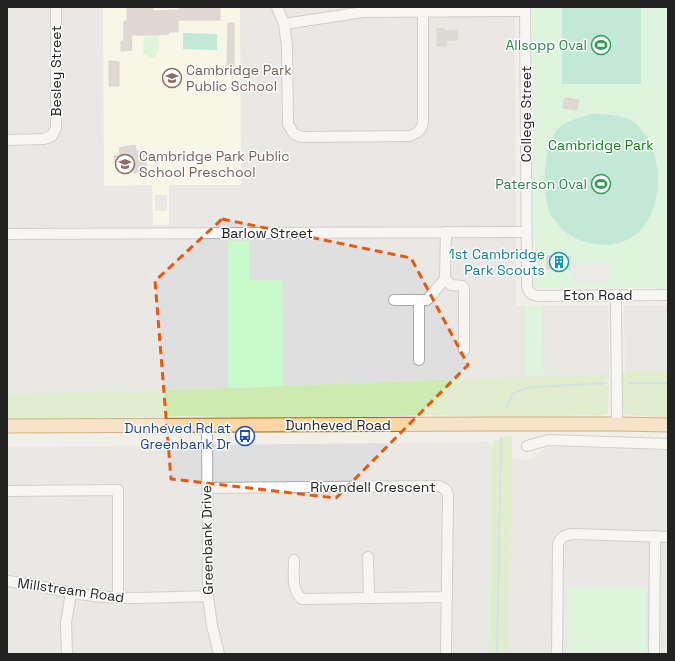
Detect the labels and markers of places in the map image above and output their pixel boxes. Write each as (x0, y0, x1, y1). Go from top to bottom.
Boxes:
sports icon: Allsopp Oval (590, 34, 612, 56)
place label: Allsopp Oval (505, 36, 587, 54)
place label: Cambridge Park Public School (186, 61, 292, 95)
school or university icon: Cambridge Park Public School (161, 67, 183, 89)
place label: Cambridge Park Public School Preschool (139, 147, 290, 181)
school or university icon: Cambridge Park Public School Preschool (114, 153, 136, 175)
sports icon: Paterson Oval (590, 173, 612, 195)
place label: Paterson Oval (495, 175, 587, 193)
place label: 1st Cambridge Park Scouts (449, 245, 545, 279)
building icon: 1st Cambridge Park Scouts (548, 251, 570, 273)
place label: Dunheved Rd at Greenbank Dr (124, 419, 231, 453)
bus stop icon: Dunheved Rd at Greenbank Dr (234, 425, 256, 447)

